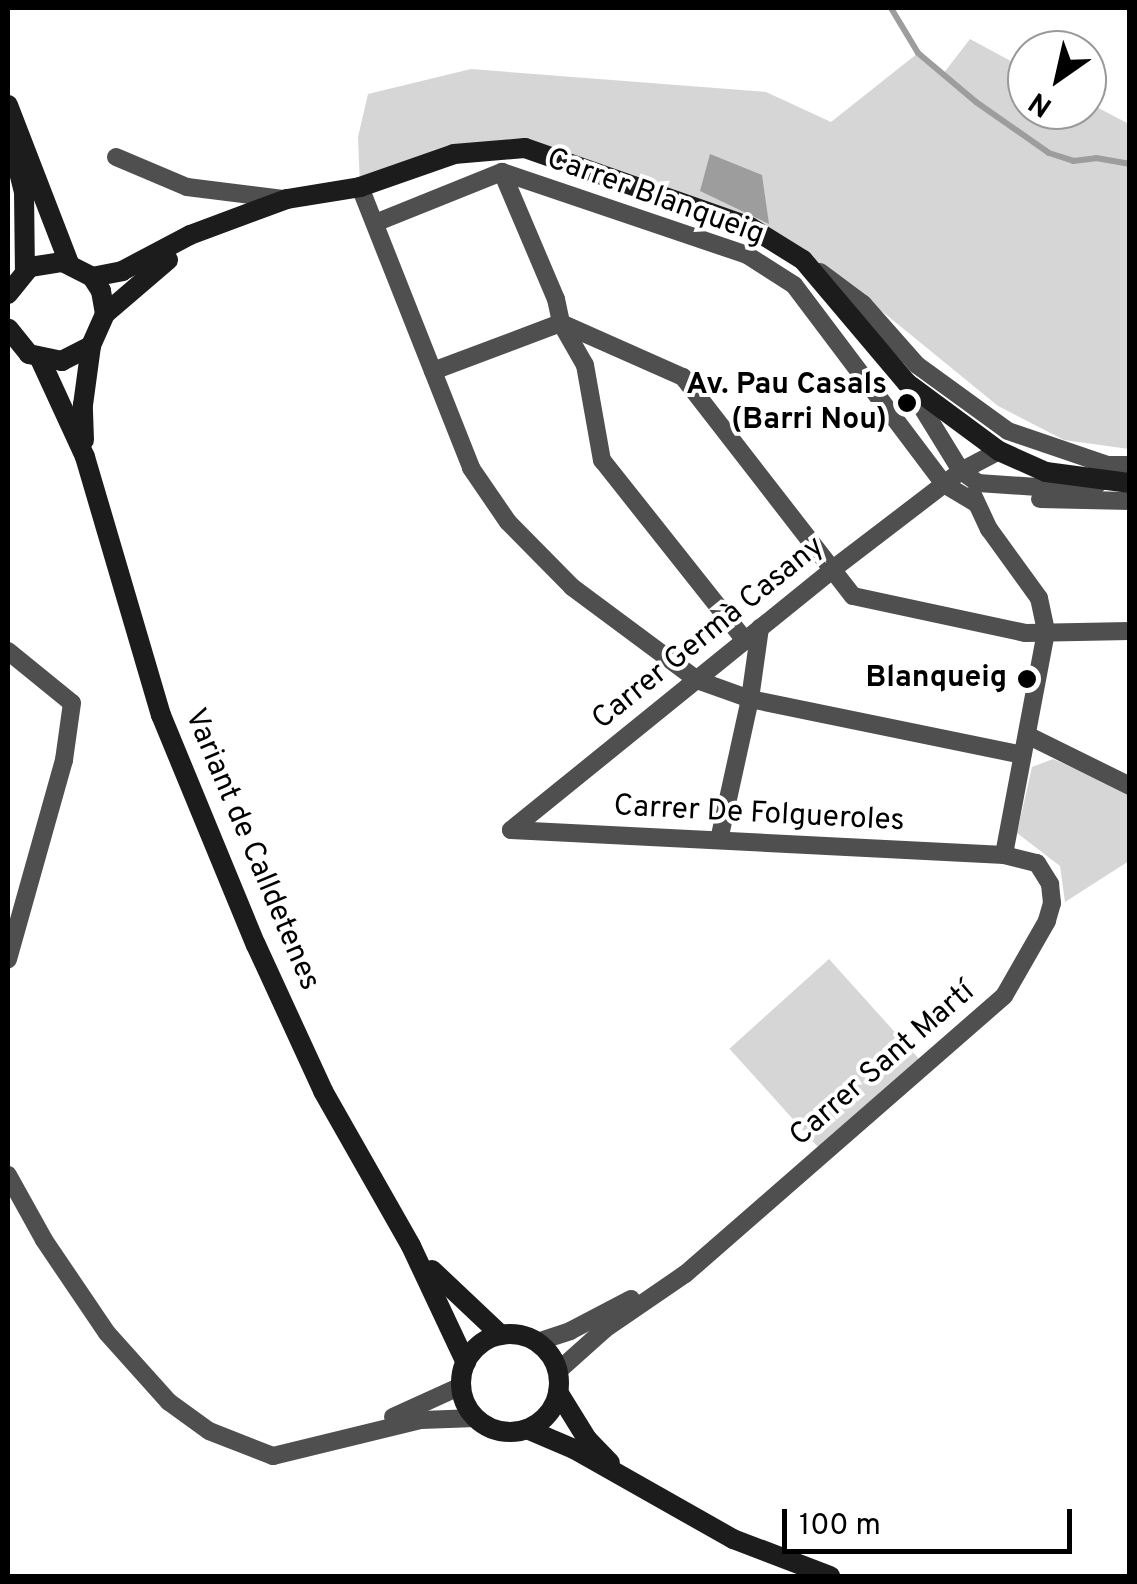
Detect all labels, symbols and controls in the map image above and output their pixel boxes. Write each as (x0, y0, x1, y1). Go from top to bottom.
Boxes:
north arrow (1007, 30, 1107, 130)
text: N (1023, 83, 1060, 124)
street label: Carrer Blanqueig (541, 142, 769, 254)
place label: Av. Pau Casals (Barri Nou) (686, 368, 887, 438)
marker: Av. Pau Casals (Barri Nou) (896, 392, 918, 414)
street label: Carrer Germà Casany (586, 529, 832, 739)
place label: Blanqueig (865, 661, 1007, 697)
marker: Blanqueig (1016, 668, 1038, 690)
street label: Variant de Calldetenes (175, 704, 327, 996)
street label: Carrer De Folgueroles (613, 789, 905, 841)
street label: Carrer Sant Martí (783, 975, 983, 1155)
scale bar (787, 1489, 1077, 1551)
text: 100 m (799, 1508, 881, 1545)

